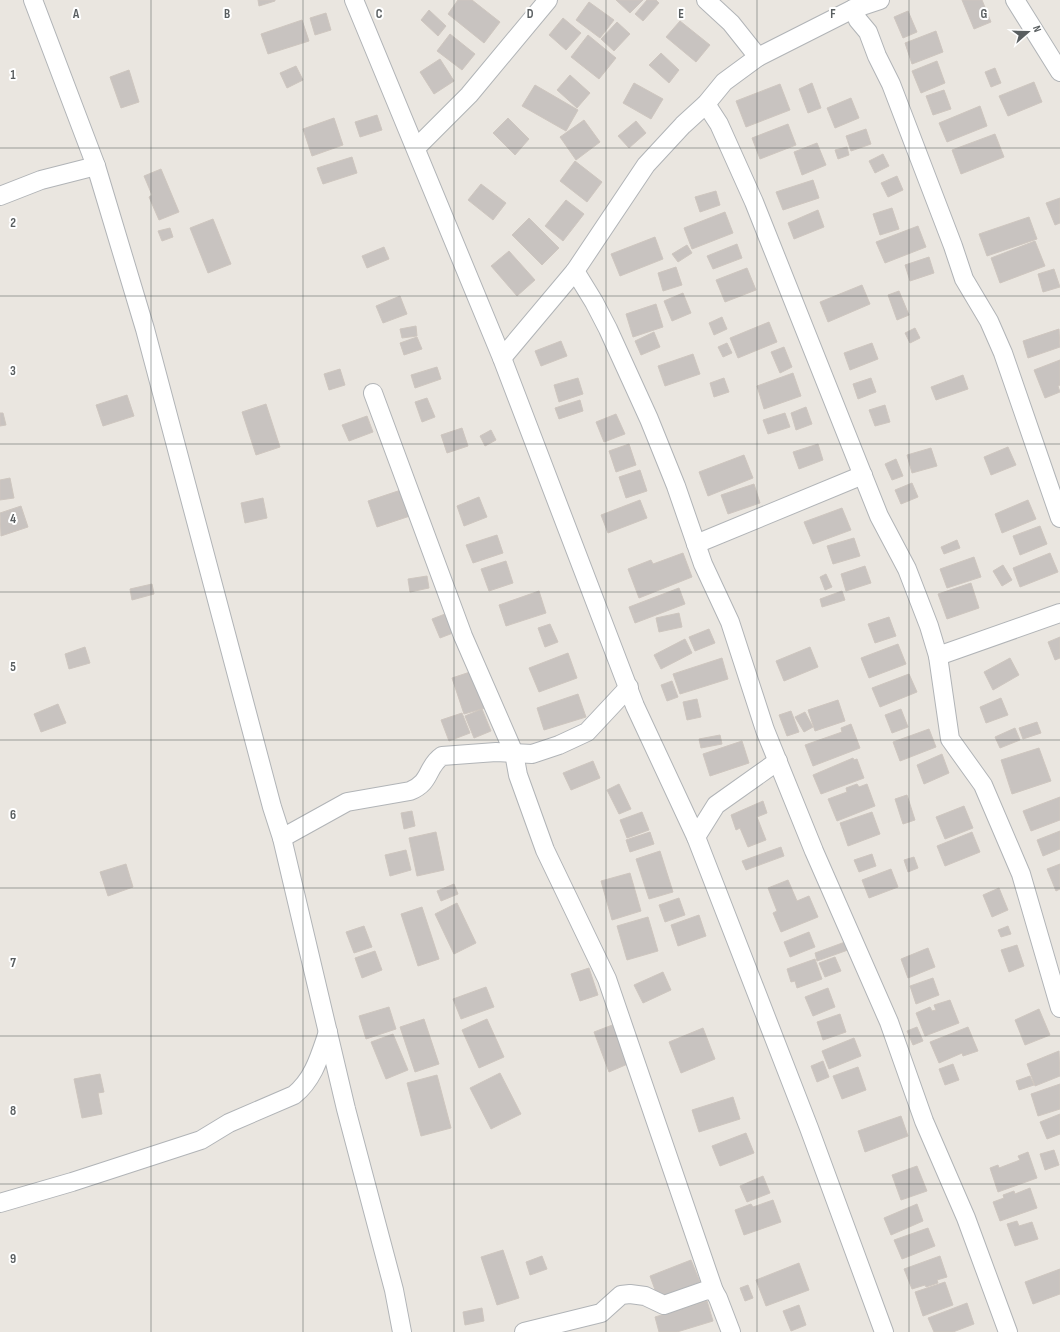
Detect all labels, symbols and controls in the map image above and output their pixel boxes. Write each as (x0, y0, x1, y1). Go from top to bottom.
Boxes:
text: A (72, 6, 80, 22)
text: B (224, 6, 230, 22)
text: C (376, 6, 383, 22)
text: D (527, 6, 534, 22)
text: E (678, 6, 684, 22)
text: F (830, 6, 836, 22)
text: G (981, 6, 988, 22)
north arrow (1008, 12, 1048, 52)
text: N (1030, 24, 1044, 34)
text: 1 (10, 67, 16, 83)
text: 2 (10, 215, 16, 231)
text: 3 (10, 363, 16, 379)
text: 4 (10, 511, 16, 527)
text: 5 (10, 659, 16, 675)
text: 6 (10, 807, 16, 823)
text: 7 (10, 955, 16, 971)
text: 8 (10, 1103, 16, 1119)
text: 9 (10, 1251, 16, 1267)

